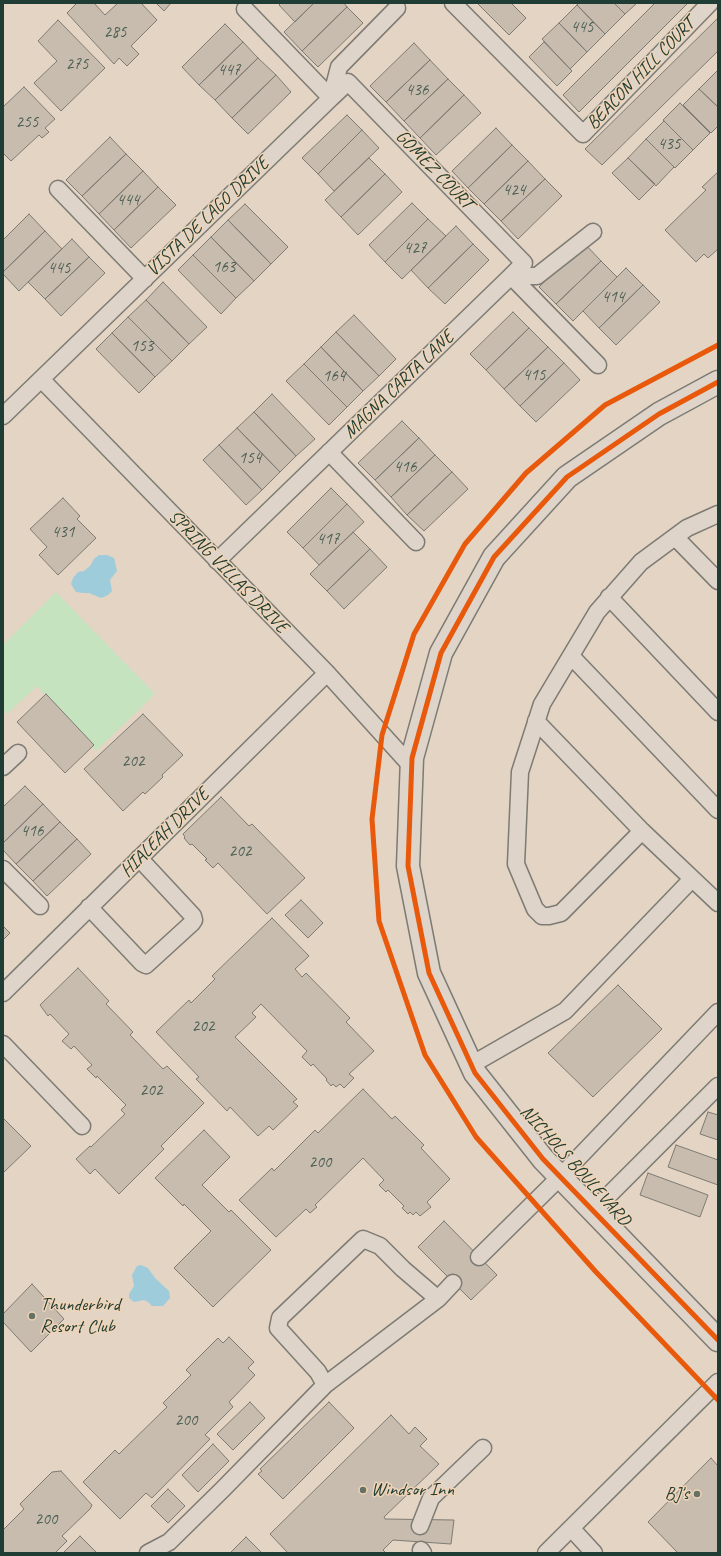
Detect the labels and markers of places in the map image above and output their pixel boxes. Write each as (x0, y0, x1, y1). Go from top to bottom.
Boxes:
place label: Thunderbird Resort Club (40, 1294, 120, 1338)
marker: Thunderbird Resort Club (27, 1311, 37, 1321)
place label: Windsor Inn (371, 1479, 454, 1501)
place label: BJ's (665, 1483, 689, 1505)
marker: Windsor Inn (358, 1485, 368, 1495)
marker: BJ's (692, 1489, 702, 1499)

